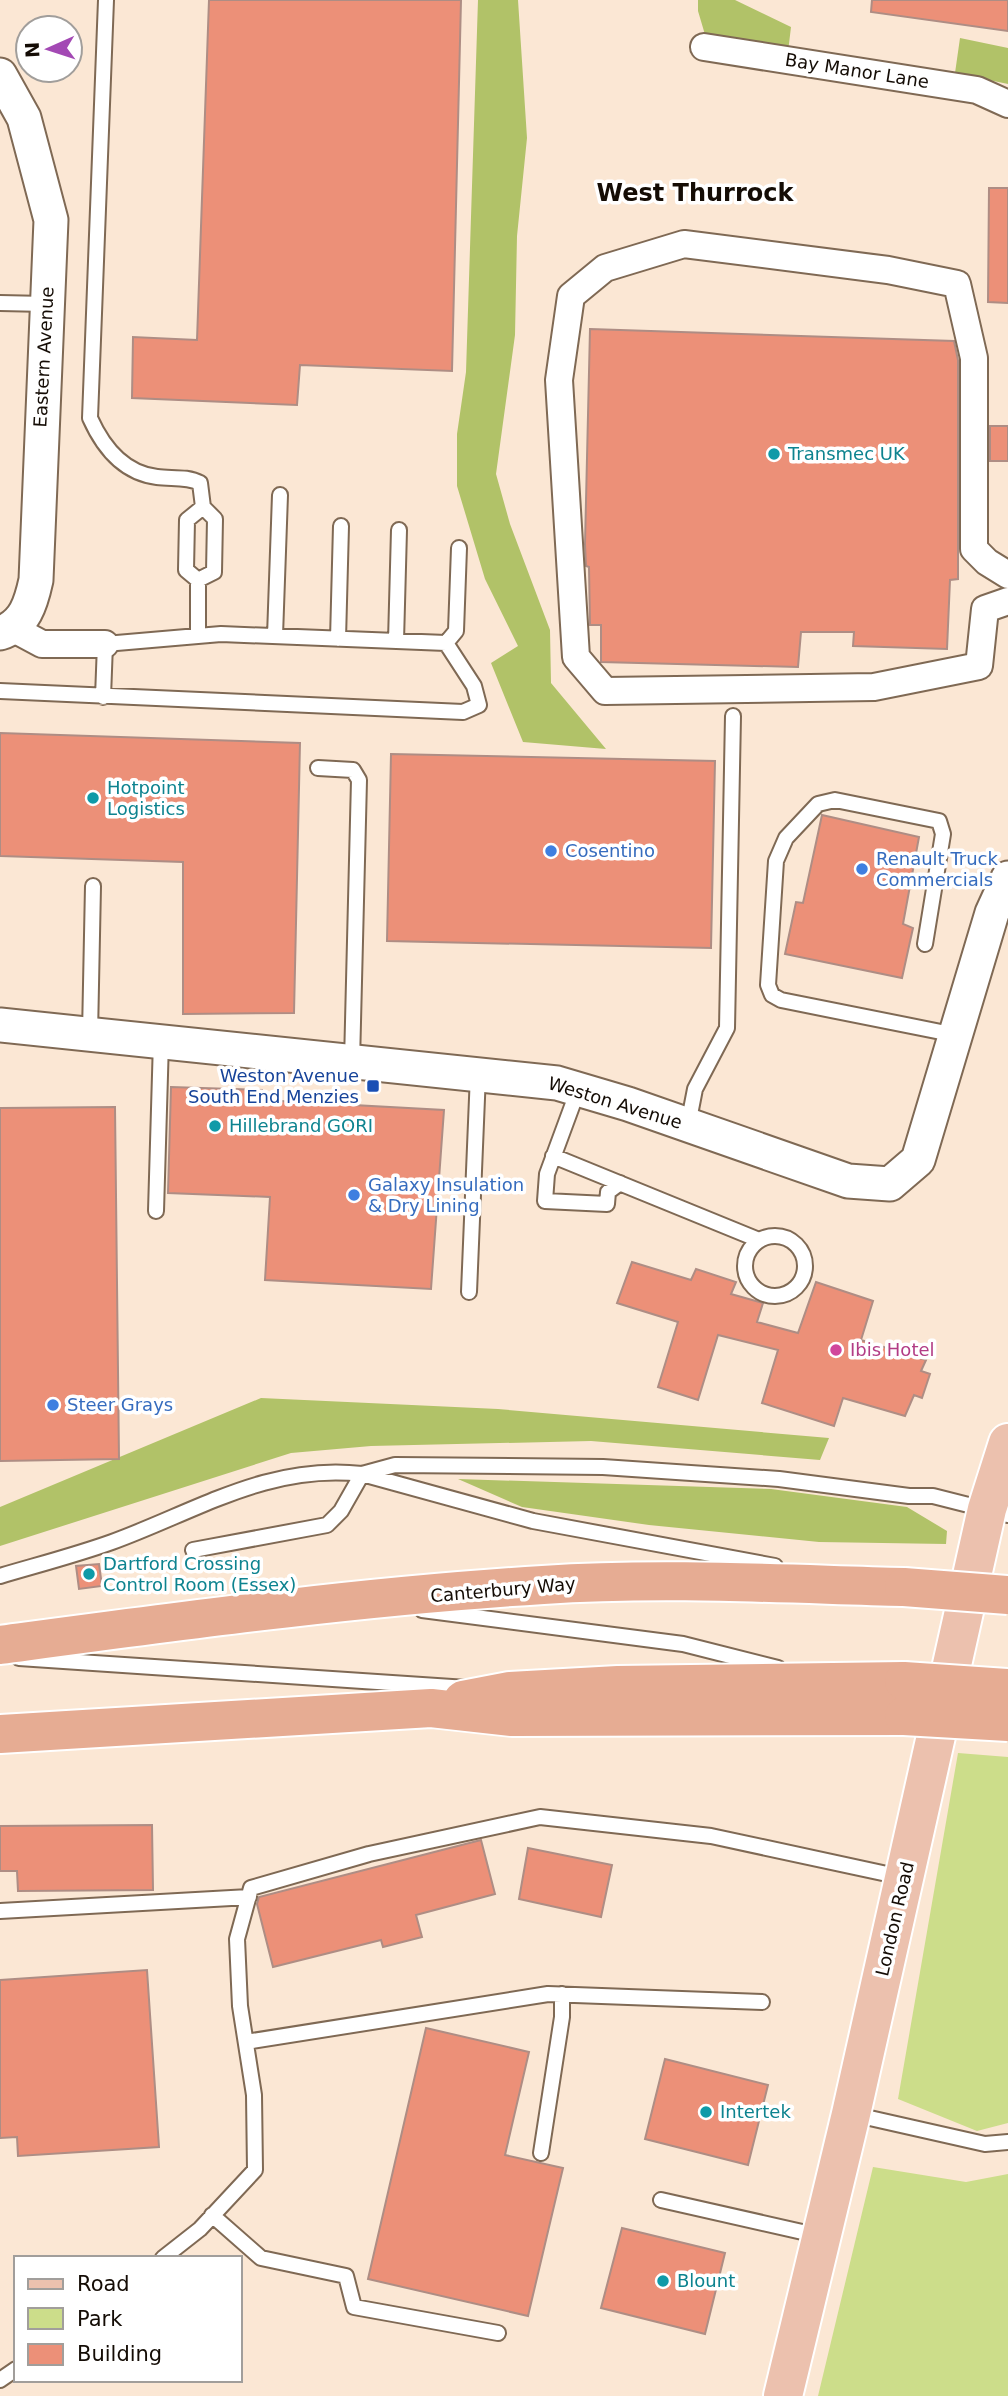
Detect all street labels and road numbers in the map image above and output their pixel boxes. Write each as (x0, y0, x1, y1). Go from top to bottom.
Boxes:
street label: Bay Manor Lane (784, 49, 931, 92)
street label: Eastern Avenue (29, 286, 58, 428)
street label: Weston Avenue (545, 1072, 685, 1133)
street label: Canterbury Way (430, 1573, 577, 1606)
street label: London Road (871, 1860, 918, 1978)

